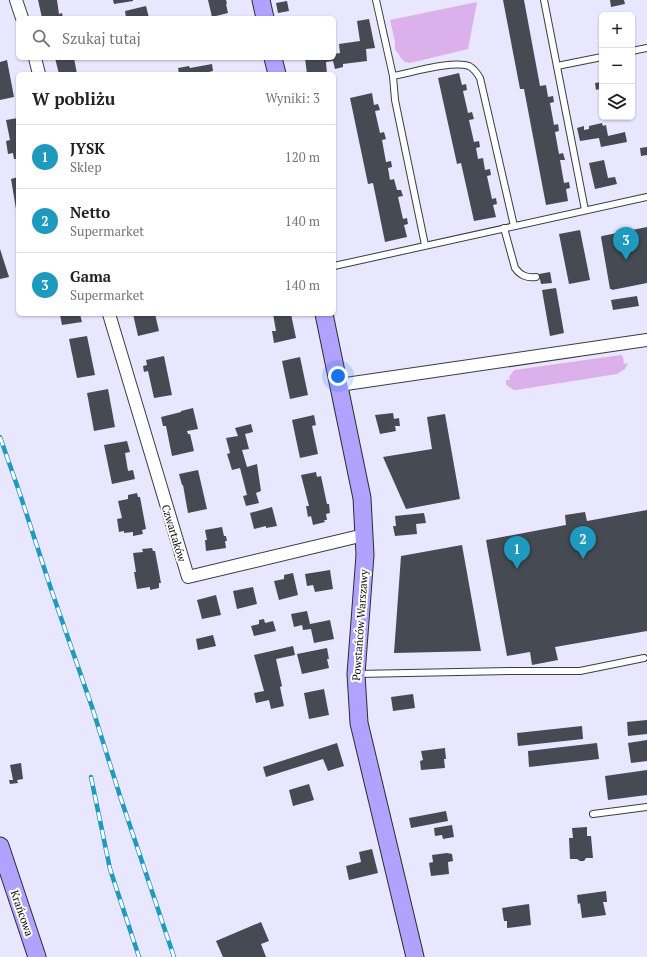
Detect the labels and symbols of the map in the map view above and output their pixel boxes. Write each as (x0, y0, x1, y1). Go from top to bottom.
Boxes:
pin: 3 (613, 227, 639, 260)
your location (328, 366, 348, 386)
street label: Czwartaków (159, 503, 190, 564)
pin: 2 (570, 526, 596, 559)
pin: 1 (504, 536, 530, 569)
street label: Powstańców Warszawy (349, 568, 371, 681)
street label: Krańcowa (8, 888, 37, 938)

